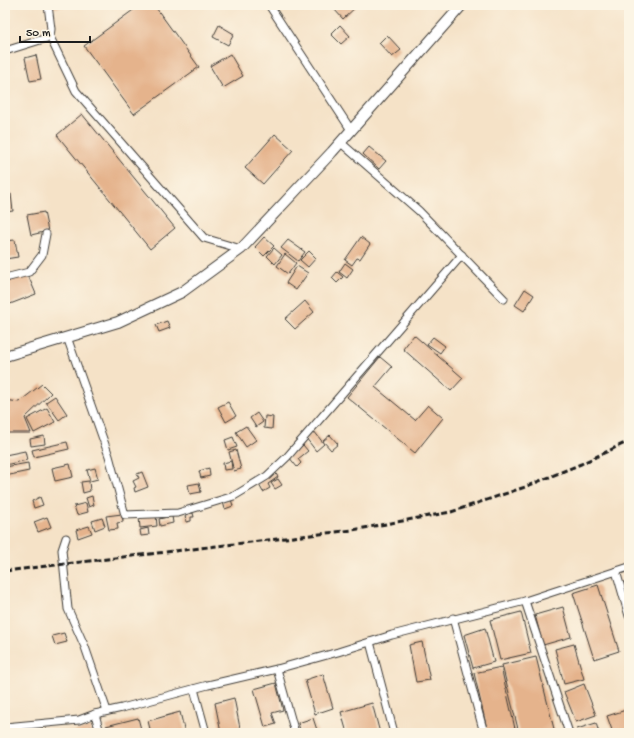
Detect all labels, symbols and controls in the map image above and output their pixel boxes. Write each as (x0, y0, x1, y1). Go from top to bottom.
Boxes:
scale bar (20, 18, 90, 44)
text: 50 m (26, 27, 51, 41)

